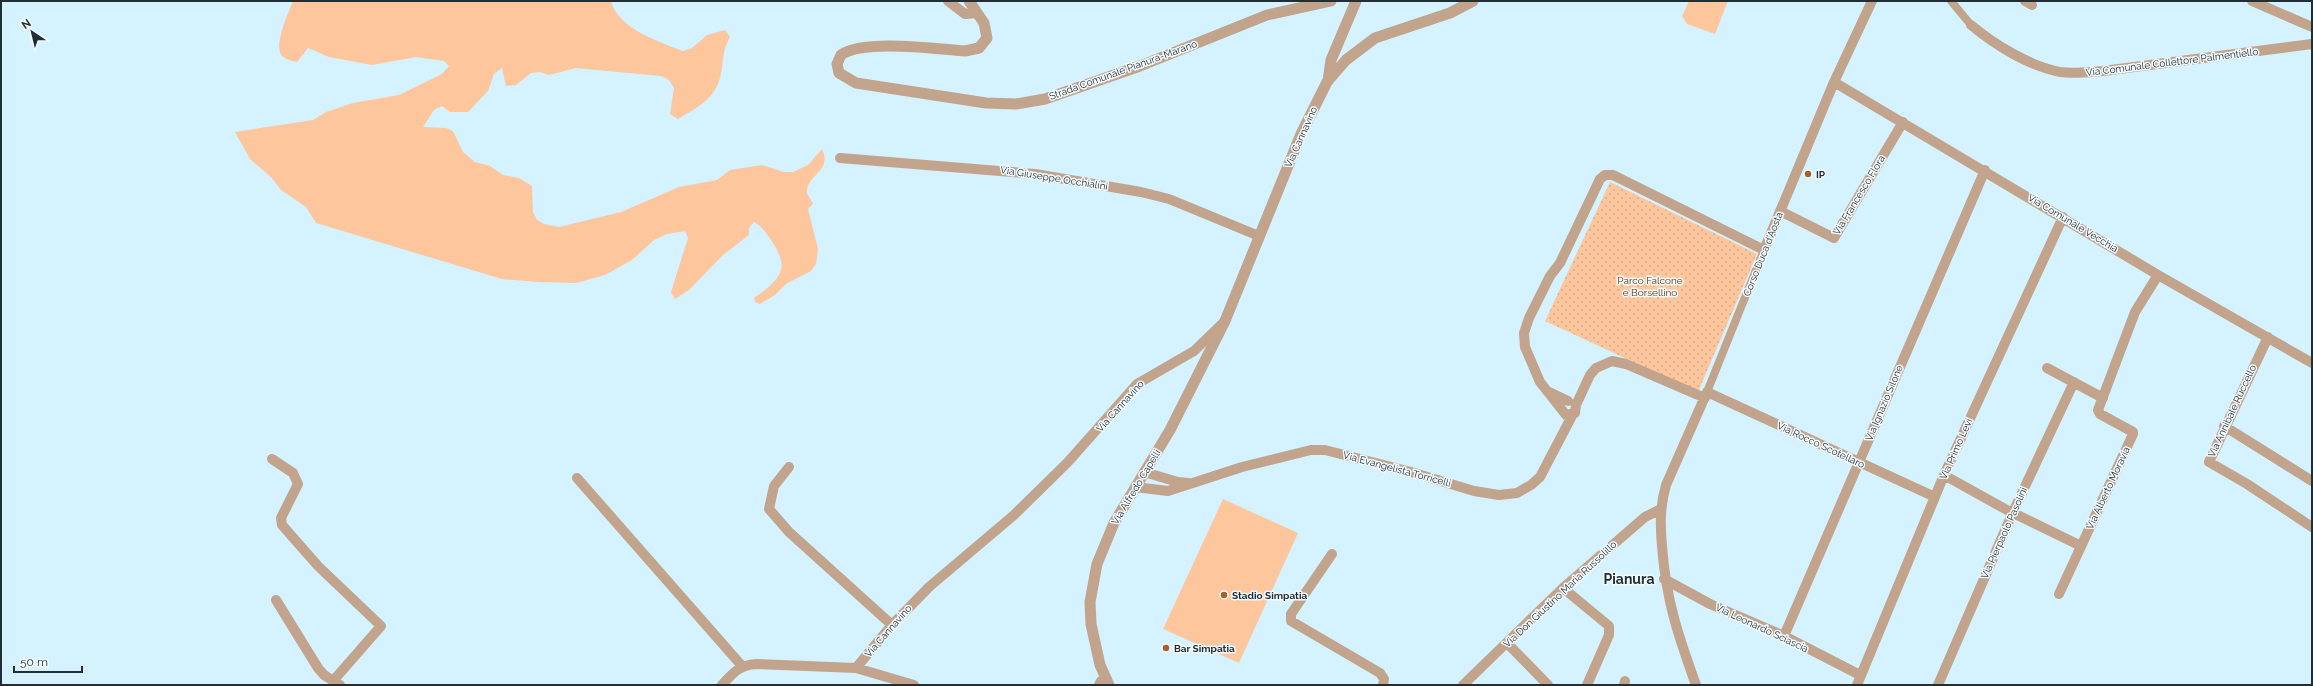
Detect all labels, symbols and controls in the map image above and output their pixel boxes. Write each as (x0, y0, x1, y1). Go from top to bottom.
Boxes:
north arrow (12, 12, 52, 52)
text: N (19, 16, 34, 32)
street label: Strada Comunale Pianura-Marano (1048, 38, 1198, 102)
street label: Via Comunale Collettore Palmentiello (2085, 46, 2259, 78)
street label: Via Cannavino (1283, 105, 1319, 169)
street label: Via Francesco Flora (1831, 153, 1887, 237)
street label: Via Giuseppe Occhialini (1000, 164, 1108, 192)
marker: IP (1803, 169, 1813, 179)
place label: IP (1816, 169, 1826, 180)
street label: Via Comunale Vecchia (2026, 192, 2120, 254)
street label: Corso Duca d'Aosta (1741, 210, 1785, 298)
park label: Parco Falcone e Borsellino (1617, 275, 1683, 298)
street label: Via Ignazio Silone (1863, 363, 1905, 442)
street label: Via Annibale Ruccello (2206, 363, 2258, 459)
street label: Via Cannavino (1094, 378, 1146, 434)
street label: Via Primo Levi (1938, 417, 1974, 481)
street label: Via Rocco Scotellaro (1775, 420, 1867, 470)
street label: Via Alberto Moravia (2084, 445, 2132, 531)
street label: Via Alfredo Capelli (1109, 448, 1163, 526)
street label: Via Evangelista Torricelli (1342, 449, 1452, 489)
street label: Via Pierpaolo Pasolini (1979, 486, 2029, 580)
street label: Via Don Giustino Maria Russolillo (1501, 539, 1619, 649)
district label: Pianura (1604, 571, 1654, 587)
marker: Stadio Simpatia (1219, 590, 1229, 600)
place label: Stadio Simpatia (1232, 590, 1307, 601)
street label: Via Leonardo Sciascia (1714, 602, 1810, 654)
street label: Via Cannavino (862, 603, 914, 659)
marker: Bar Simpatia (1161, 643, 1171, 653)
place label: Bar Simpatia (1174, 643, 1235, 654)
scale bar (14, 648, 82, 674)
text: 50 m (20, 655, 48, 669)

